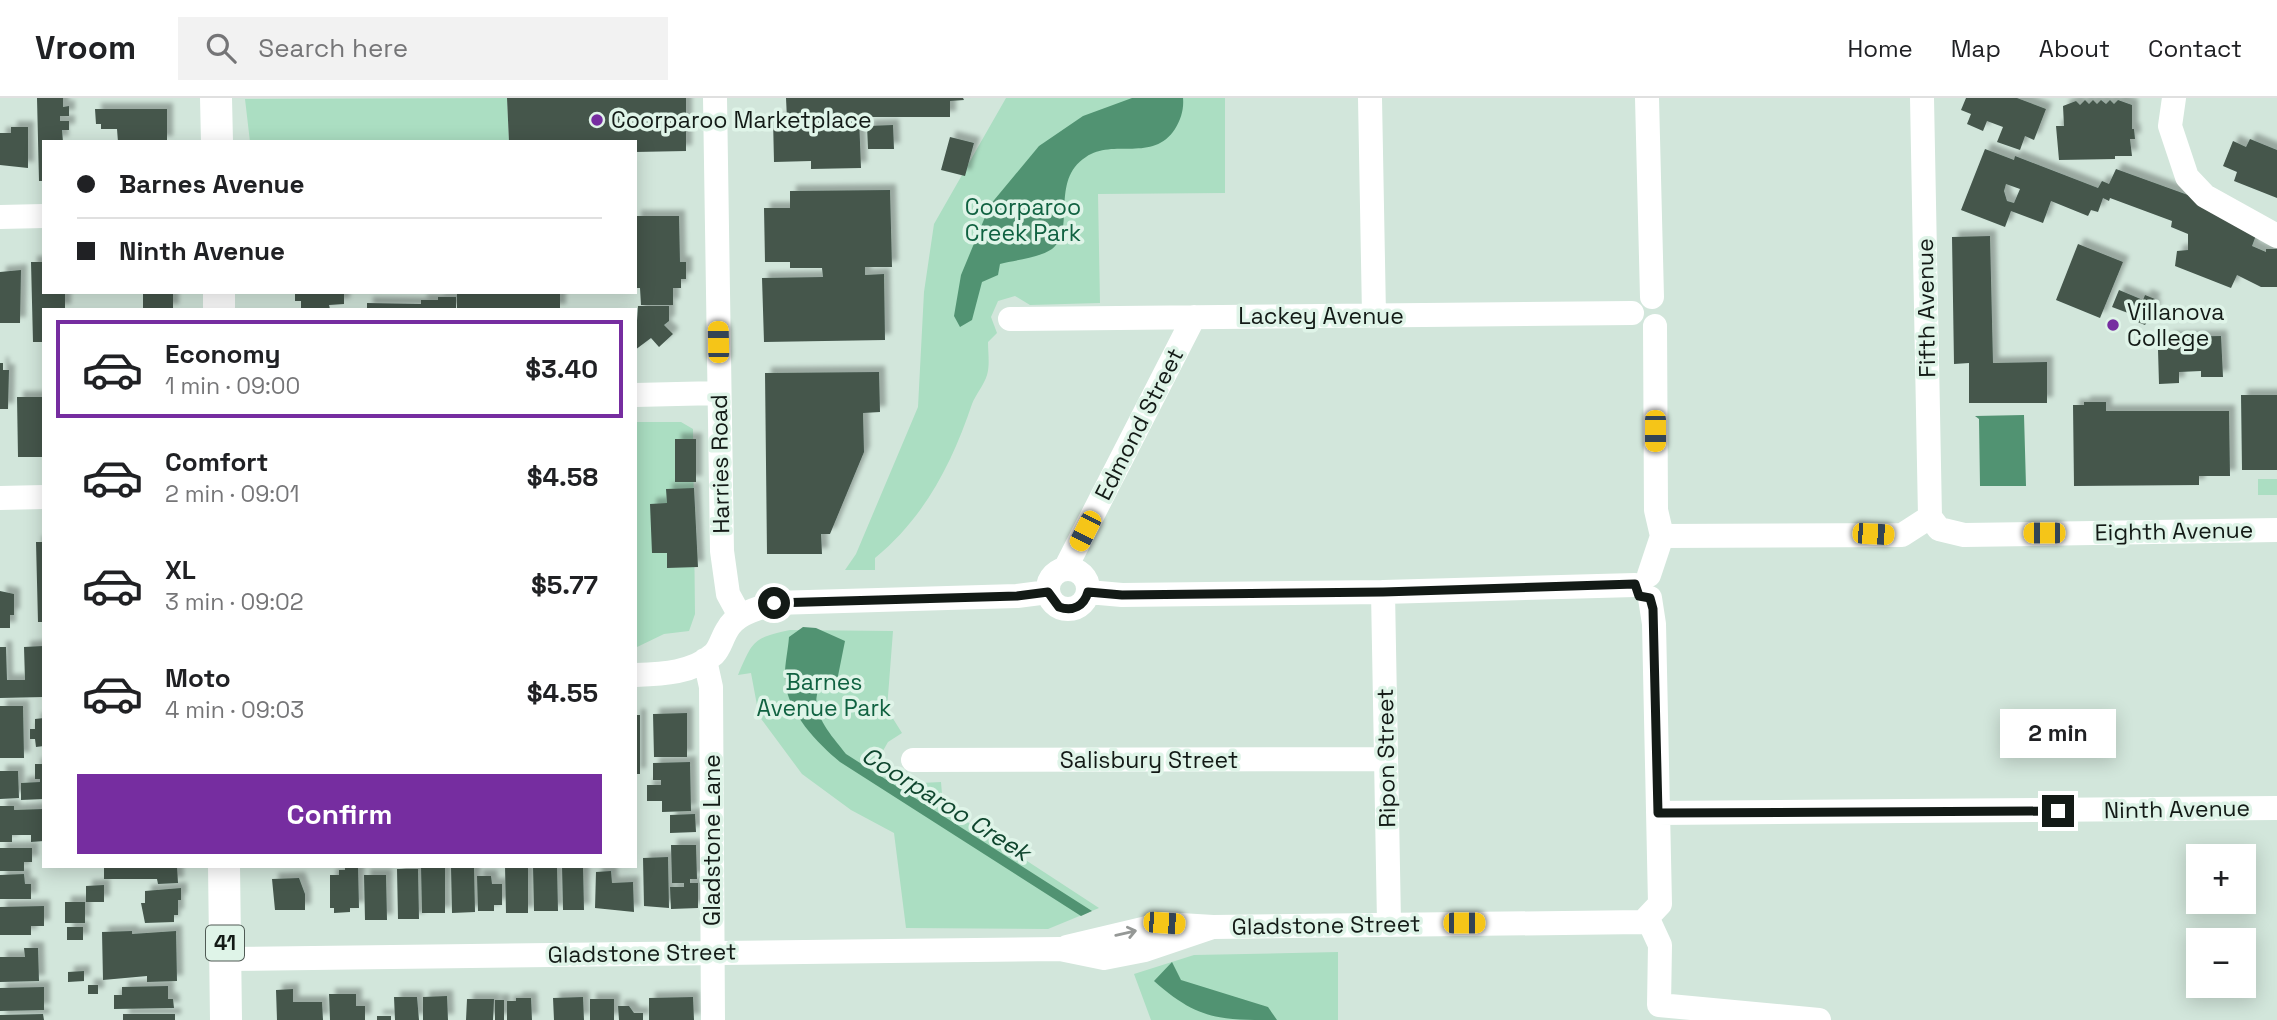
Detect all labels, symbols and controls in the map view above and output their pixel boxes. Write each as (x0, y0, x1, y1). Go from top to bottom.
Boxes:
search box (178, 17, 668, 80)
text: Vroom (35, 27, 136, 69)
icon: search (202, 29, 240, 67)
text: Search here (258, 31, 408, 65)
text: Home (1847, 33, 1913, 64)
text: Map (1951, 33, 2001, 64)
text: About (2039, 33, 2110, 64)
text: Contact (2148, 33, 2242, 64)
place label: Coorparoo Marketplace (611, 105, 872, 135)
marker: Coorparoo Marketplace (589, 112, 605, 128)
text: Barnes Avenue (119, 167, 304, 201)
park label: Coorparoo Creek Park (965, 192, 1081, 248)
text: Ninth Avenue (119, 234, 285, 268)
street label: Fifth Avenue (1910, 238, 1942, 378)
place label: Villanova College (2127, 297, 2224, 353)
street label: Lackey Avenue (1238, 301, 1404, 331)
marker: Villanova College (2105, 317, 2121, 333)
car (708, 321, 729, 363)
text: Economy (165, 337, 281, 371)
icon: car (81, 338, 144, 401)
street label: Edmond Street (1088, 343, 1190, 505)
text: $3.40 (525, 352, 598, 386)
text: 1 min · 09:00 (165, 371, 300, 401)
street label: Harries Road (704, 394, 736, 534)
car (1645, 410, 1666, 452)
text: Comfort (165, 445, 268, 479)
icon: car (81, 446, 144, 509)
text: $4.58 (527, 460, 598, 494)
text: 2 min · 09:01 (165, 479, 299, 509)
car (1067, 508, 1104, 554)
street label: Eighth Avenue (2094, 515, 2254, 547)
car (1852, 522, 1895, 546)
car (2024, 523, 2066, 544)
text: XL (165, 553, 196, 587)
icon: car (81, 554, 144, 617)
text: $5.77 (531, 568, 598, 602)
text: 3 min · 09:02 (165, 587, 304, 617)
route start (758, 587, 790, 619)
text: Moto (165, 661, 231, 695)
icon: car (81, 662, 144, 725)
park label: Barnes Avenue Park (757, 667, 891, 723)
text: $4.55 (527, 676, 598, 710)
street label: Ripon Street (1370, 688, 1402, 828)
text: 4 min · 09:03 (165, 695, 304, 725)
callout: 2 min (2000, 710, 2116, 758)
text: 2 min (2028, 718, 2088, 748)
water label: Coorparoo Creek (856, 739, 1039, 870)
street label: Salisbury Street (1060, 745, 1238, 775)
street label: Gladstone Lane (697, 754, 727, 926)
button: Confirm (77, 774, 602, 854)
street label: Ninth Avenue (2104, 793, 2250, 825)
route end (2042, 795, 2074, 827)
map controls (2186, 844, 2256, 998)
button: + (2186, 844, 2256, 914)
street label: Gladstone Street (1231, 908, 1421, 942)
car (1143, 911, 1186, 935)
car (1444, 913, 1486, 934)
road number: 41 (206, 926, 244, 960)
one-way arrow (1114, 926, 1137, 940)
button: − (2186, 928, 2256, 998)
street label: Gladstone Street (547, 936, 737, 970)

